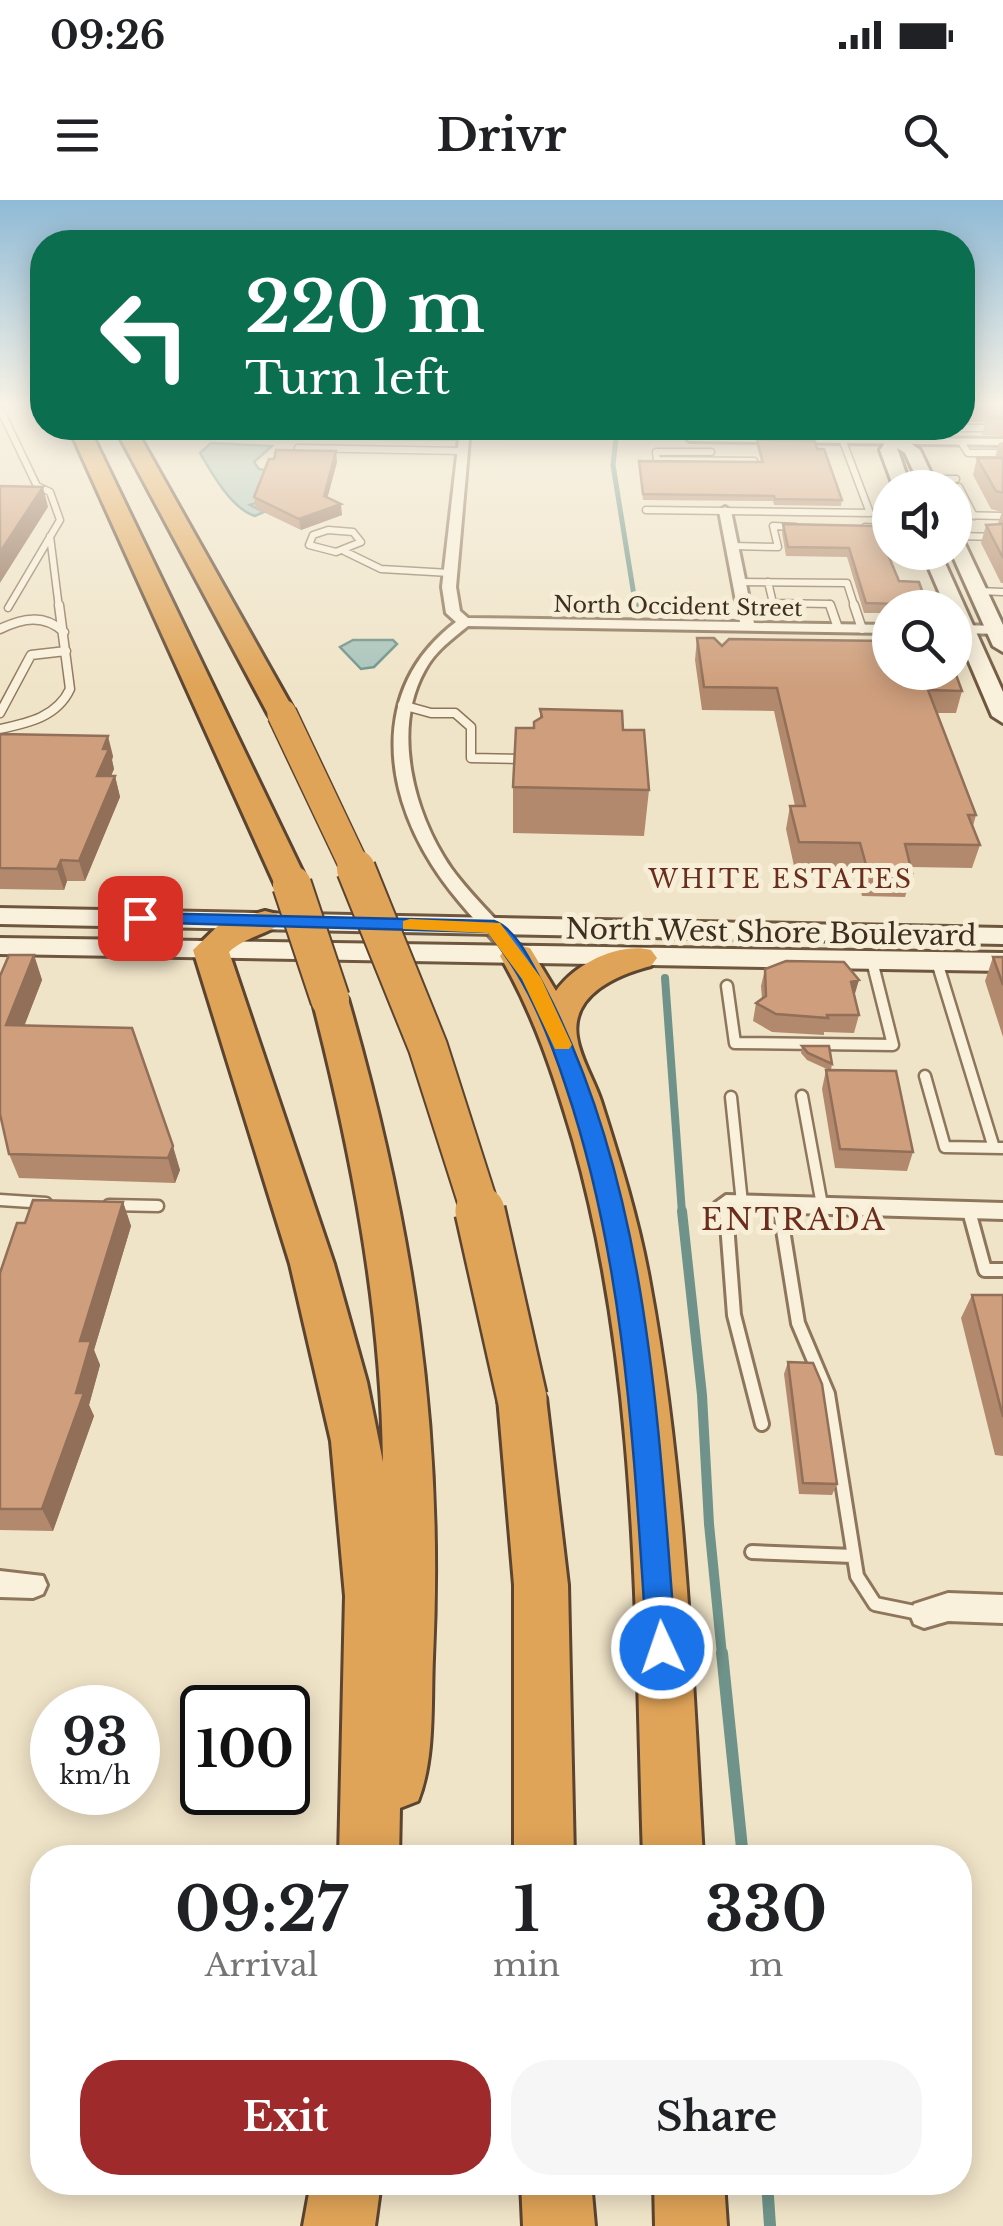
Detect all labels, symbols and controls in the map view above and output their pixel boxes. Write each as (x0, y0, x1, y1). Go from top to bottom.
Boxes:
text: 09:26 (50, 12, 165, 59)
text: Drivr (436, 107, 567, 163)
icon: menu (50, 108, 105, 163)
icon: search (898, 108, 953, 163)
text: 220 m (245, 264, 485, 351)
icon: left (80, 270, 210, 400)
text: Turn left (245, 350, 450, 406)
map controls (872, 470, 972, 690)
button: sound (872, 470, 972, 570)
button: search (872, 590, 972, 690)
street label: North Occident Street (553, 591, 803, 622)
district label: WHITE ESTATES (648, 864, 913, 895)
pin (98, 876, 183, 961)
icon: arrive (113, 891, 168, 946)
street label: North West Shore Boulevard (565, 911, 977, 954)
district label: ENTRADA (701, 1201, 887, 1238)
position arrow (610, 1596, 714, 1700)
speed limit sign: 100 (180, 1685, 310, 1815)
text: 93 (62, 1706, 128, 1769)
text: km/h (60, 1760, 130, 1791)
text: 09:27 (175, 1873, 348, 1947)
text: 1 (513, 1873, 540, 1947)
text: 330 (705, 1873, 827, 1947)
text: Arrival (205, 1945, 318, 1985)
text: min (493, 1945, 560, 1985)
text: m (749, 1945, 783, 1985)
button: Exit (80, 2060, 491, 2175)
button: Share (511, 2060, 922, 2175)

